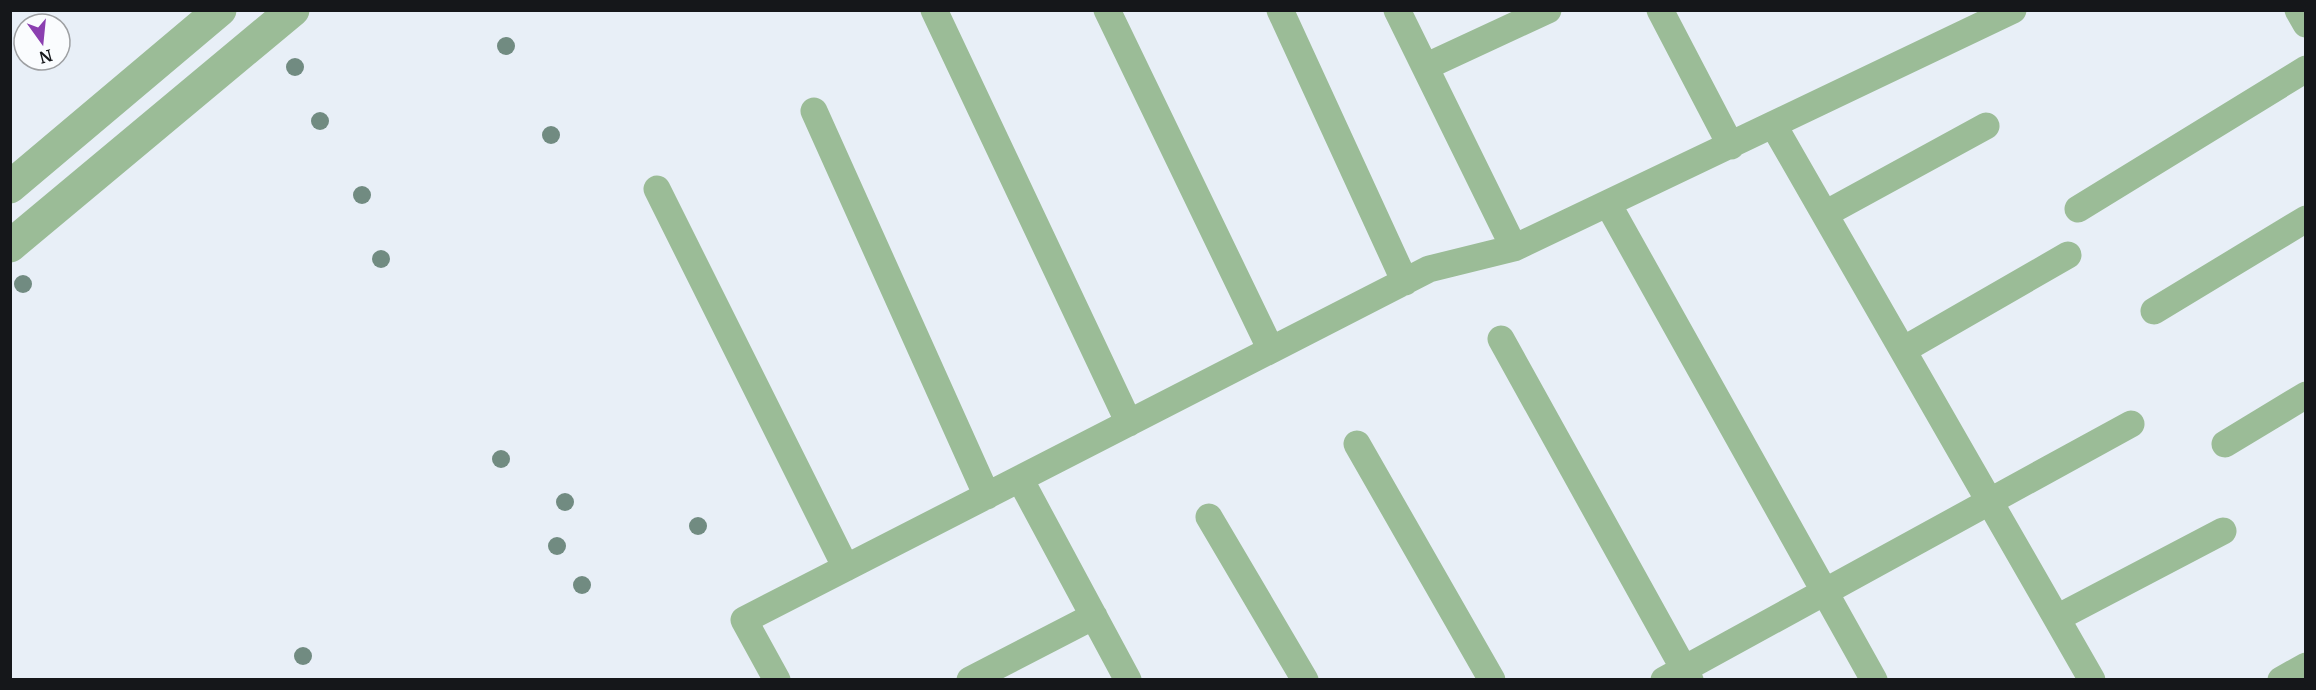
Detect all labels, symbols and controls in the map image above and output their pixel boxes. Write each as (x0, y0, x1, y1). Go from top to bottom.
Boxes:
north arrow (12, 12, 72, 72)
text: N (37, 45, 55, 68)

